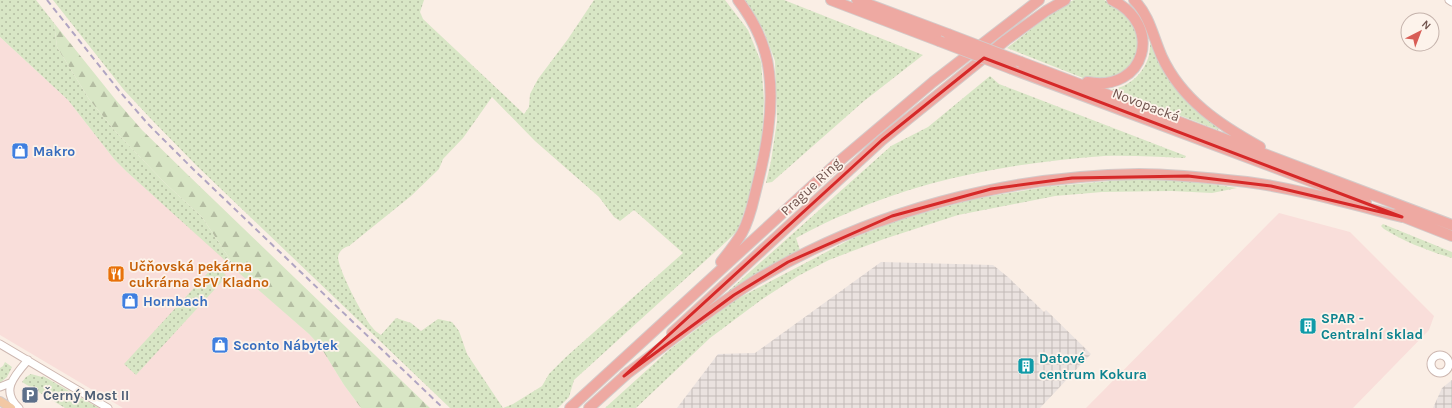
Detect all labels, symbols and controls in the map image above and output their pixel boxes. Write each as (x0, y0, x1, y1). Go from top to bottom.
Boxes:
north arrow (1400, 12, 1440, 52)
text: N (1419, 17, 1434, 32)
street label: Novopacká (1110, 84, 1182, 126)
shop icon: Makro (10, 141, 30, 161)
place label: Makro (33, 143, 75, 160)
street label: Prague Ring (777, 155, 845, 219)
place label: Učňovská pekárna cukrárna SPV Kladno (129, 258, 269, 291)
restaurant icon: Učňovská pekárna cukrárna SPV Kladno (106, 264, 126, 284)
shop icon: Hornbach (120, 291, 140, 311)
place label: Hornbach (143, 293, 208, 310)
place label: SPAR - Centralní sklad (1321, 310, 1423, 343)
building icon: SPAR - Centralní sklad (1298, 316, 1318, 336)
shop icon: Sconto Nábytek (210, 335, 230, 355)
place label: Sconto Nábytek (233, 337, 339, 354)
place label: Datové centrum Kokura (1039, 350, 1147, 383)
building icon: Datové centrum Kokura (1016, 356, 1036, 376)
parking icon: Černý Most II (20, 385, 40, 405)
place label: Černý Most II (43, 386, 129, 404)

